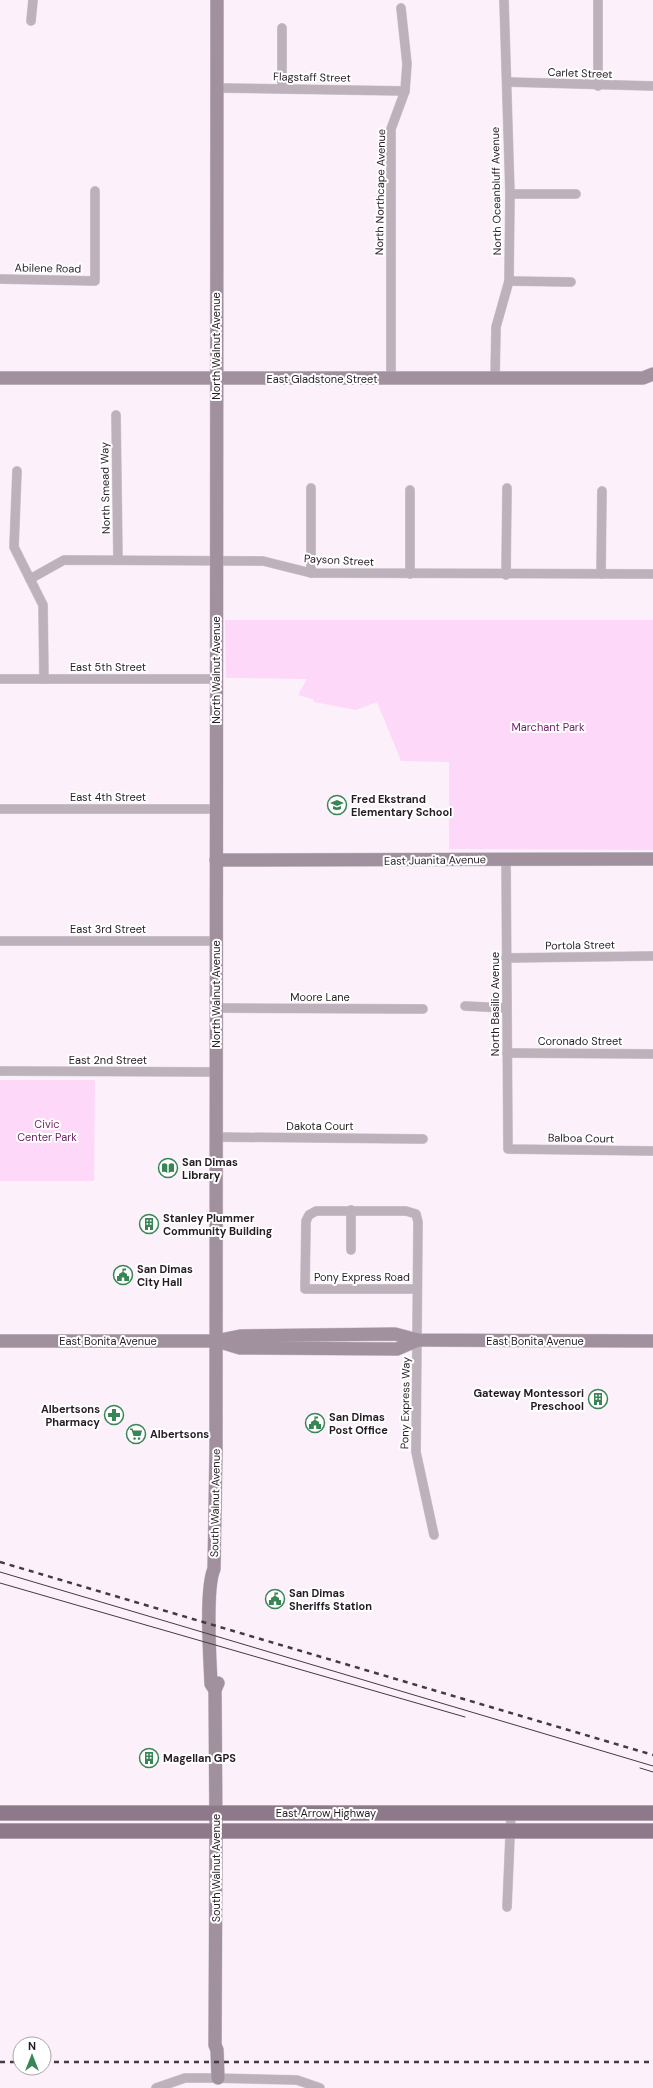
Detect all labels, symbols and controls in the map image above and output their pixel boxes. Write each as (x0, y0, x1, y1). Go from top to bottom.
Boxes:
street label: Carlet Street (547, 65, 613, 81)
street label: Flagstaff Street (273, 69, 351, 85)
street label: North Oceanbluff Avenue (488, 127, 504, 255)
street label: North Northcape Avenue (372, 129, 388, 255)
street label: Abilene Road (15, 260, 82, 276)
street label: North Walnut Avenue (209, 292, 223, 400)
street label: East Gladstone Street (266, 372, 378, 386)
street label: North Smead Way (97, 442, 113, 534)
street label: Payson Street (304, 551, 374, 569)
street label: North Walnut Avenue (209, 616, 223, 724)
street label: East 5th Street (70, 660, 146, 674)
park label: Marchant Park (512, 720, 585, 734)
street label: East 4th Street (70, 790, 146, 804)
place label: Fred Ekstrand Elementary School (351, 792, 452, 819)
school or university icon: Fred Ekstrand Elementary School (326, 794, 348, 816)
street label: East Juanita Avenue (384, 852, 486, 868)
street label: East 3rd Street (70, 922, 146, 936)
street label: Portola Street (545, 937, 615, 953)
street label: North Walnut Avenue (209, 940, 223, 1048)
street label: North Basilio Avenue (488, 952, 502, 1056)
street label: Moore Lane (290, 990, 350, 1004)
street label: Coronado Street (538, 1034, 622, 1048)
street label: East 2nd Street (69, 1053, 147, 1067)
park label: Civic Center Park (17, 1117, 77, 1144)
street label: Dakota Court (286, 1119, 354, 1133)
street label: Balboa Court (548, 1130, 614, 1146)
place label: San Dimas Library (182, 1155, 238, 1182)
library icon: San Dimas Library (157, 1157, 179, 1179)
place label: Stanley Plummer Community Building (163, 1211, 273, 1238)
building icon: Stanley Plummer Community Building (138, 1213, 160, 1235)
place label: San Dimas City Hall (137, 1262, 193, 1289)
public building icon: San Dimas City Hall (112, 1264, 134, 1286)
street label: Pony Express Road (314, 1270, 410, 1284)
street label: East Bonita Avenue (59, 1334, 157, 1348)
street label: East Bonita Avenue (486, 1334, 584, 1348)
street label: Pony Express Way (397, 1357, 413, 1449)
place label: Gateway Montessori Preschool (473, 1386, 584, 1413)
building icon: Gateway Montessori Preschool (587, 1388, 609, 1410)
place label: Albertsons Pharmacy (41, 1402, 100, 1429)
pharmacy icon: Albertsons Pharmacy (103, 1404, 125, 1426)
place label: San Dimas Post Office (329, 1410, 388, 1437)
public building icon: San Dimas Post Office (304, 1412, 326, 1434)
supermarket icon: Albertsons (125, 1423, 147, 1445)
place label: Albertsons (150, 1427, 209, 1441)
street label: South Walnut Avenue (207, 1449, 223, 1557)
place label: San Dimas Sheriffs Station (289, 1586, 372, 1613)
public building icon: San Dimas Sheriffs Station (264, 1588, 286, 1610)
building icon: Magellan GPS (138, 1747, 160, 1769)
place label: Magellan GPS (163, 1751, 236, 1765)
street label: East Arrow Highway (276, 1806, 376, 1820)
street label: South Walnut Avenue (209, 1814, 223, 1922)
north arrow (12, 2036, 52, 2076)
text: N (28, 2039, 36, 2053)

